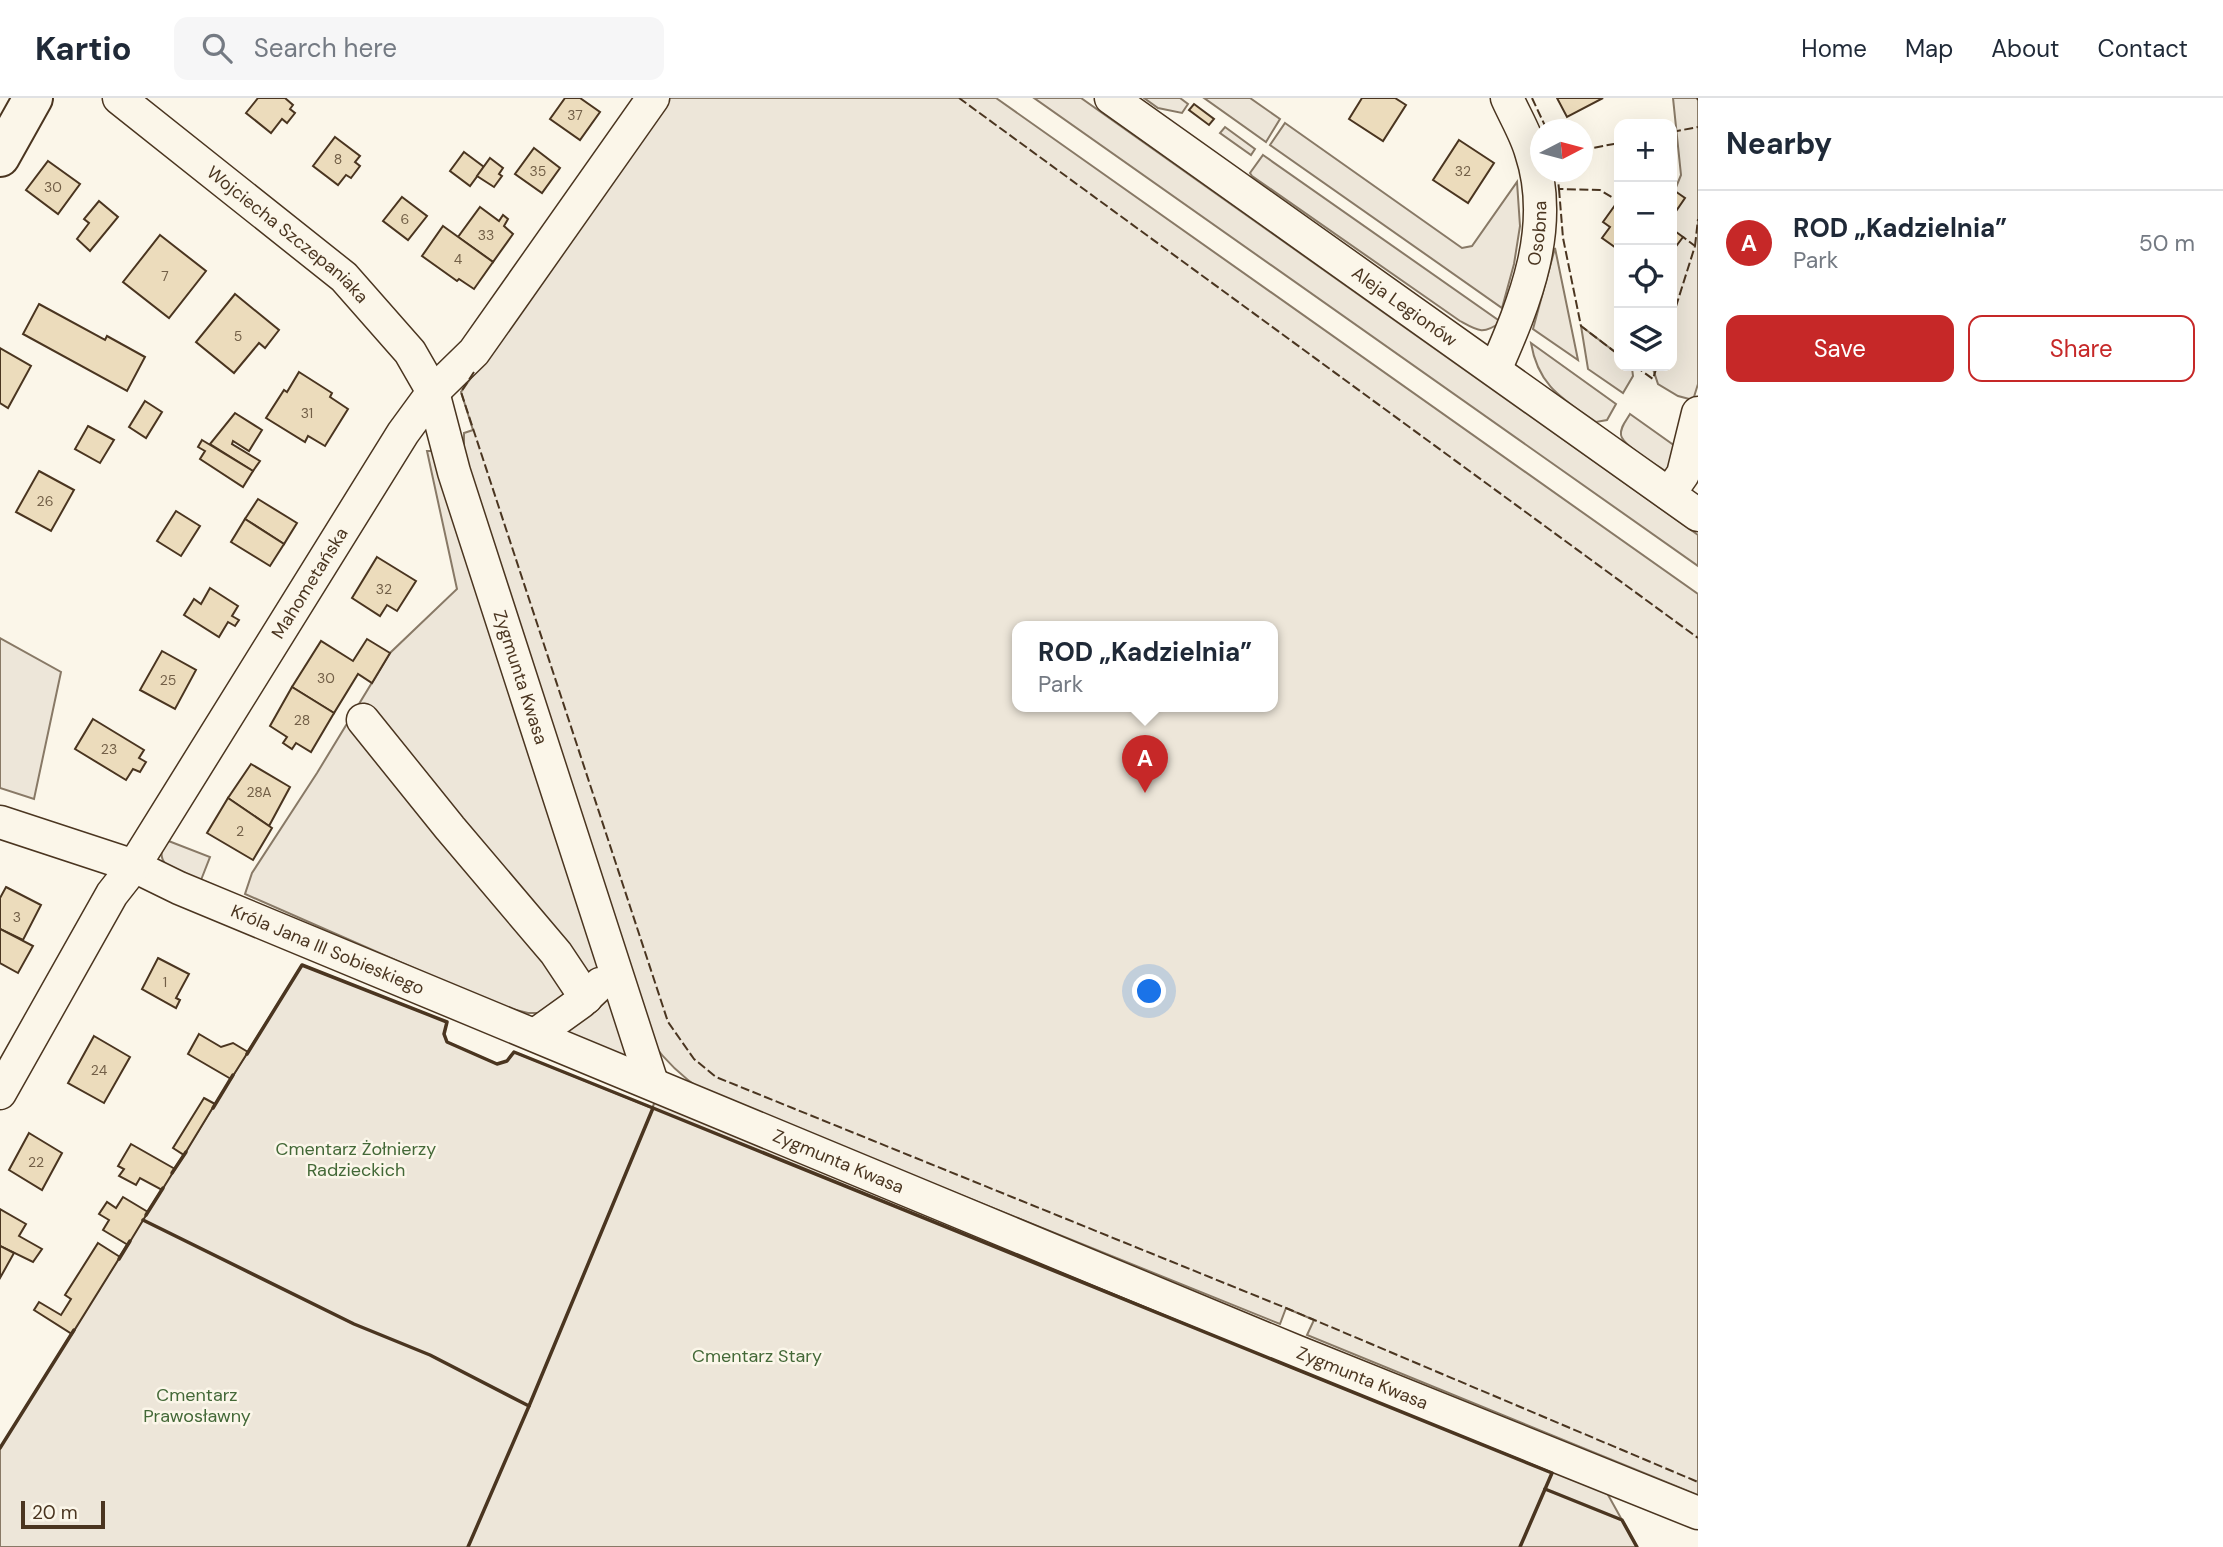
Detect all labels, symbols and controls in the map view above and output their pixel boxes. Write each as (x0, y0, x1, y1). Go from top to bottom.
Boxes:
search box (174, 17, 664, 80)
text: Kartio (35, 27, 132, 70)
icon: search (198, 29, 236, 67)
text: Search here (254, 31, 397, 65)
text: Home (1801, 33, 1867, 64)
text: Map (1905, 33, 1953, 64)
text: About (1991, 33, 2060, 64)
text: Contact (2098, 33, 2188, 64)
house number: 37 (567, 106, 583, 124)
north arrow (1530, 119, 1593, 182)
map controls (1614, 119, 1677, 371)
button: + (1614, 119, 1677, 182)
text: Nearby (1726, 124, 1832, 163)
house number: 8 (334, 150, 342, 168)
street label: Wojciecha Szczepaniaka (202, 160, 374, 308)
house number: 35 (530, 162, 546, 180)
house number: 32 (1455, 162, 1471, 180)
house number: 30 (44, 178, 62, 196)
button: − (1614, 182, 1677, 245)
street label: Osobna (1522, 201, 1552, 268)
house number: 6 (401, 210, 409, 228)
text: ROD „Kadzielnia” (1793, 211, 2007, 245)
house number: 33 (478, 226, 494, 244)
text: A (1741, 228, 1757, 258)
text: 50 m (2139, 228, 2195, 258)
button: locate (1614, 245, 1677, 308)
text: Park (1793, 245, 1838, 275)
house number: 4 (454, 250, 463, 268)
street label: Aleja Legionów (1347, 261, 1462, 352)
house number: 7 (161, 267, 169, 285)
button: layers (1614, 308, 1677, 371)
button: Save (1726, 315, 1954, 382)
button: Share (1968, 315, 2195, 382)
house number: 5 (234, 327, 242, 345)
house number: 31 (301, 404, 313, 422)
house number: 26 (37, 492, 53, 510)
street label: Mahometańska (266, 523, 353, 643)
house number: 32 (376, 580, 392, 598)
street label: Zygmunta Kwasa (488, 607, 553, 747)
popup (1012, 621, 1278, 712)
text: ROD „Kadzielnia” (1038, 635, 1252, 669)
house number: 30 (317, 669, 335, 687)
text: Park (1038, 669, 1083, 699)
house number: 25 (160, 671, 176, 689)
house number: 28 (294, 711, 310, 729)
pin: A (1122, 735, 1168, 793)
house number: 23 (101, 740, 117, 758)
house number: 28A (246, 783, 272, 801)
house number: 2 (236, 822, 244, 840)
street label: Króla Jana III Sobieskiego (227, 899, 428, 1000)
house number: 3 (13, 908, 21, 926)
house number: 1 (163, 973, 167, 991)
your location (1132, 974, 1166, 1008)
house number: 24 (91, 1061, 108, 1079)
street label: Zygmunta Kwasa (769, 1124, 907, 1199)
park label: Cmentarz Żołnierzy Radzieckich (276, 1137, 436, 1182)
house number: 22 (28, 1153, 44, 1171)
street label: Zygmunta Kwasa (1293, 1341, 1432, 1415)
park label: Cmentarz Stary (692, 1344, 822, 1368)
park label: Cmentarz Prawosławny (143, 1383, 251, 1428)
scale bar (21, 1498, 105, 1530)
text: 20 m (32, 1500, 78, 1525)

